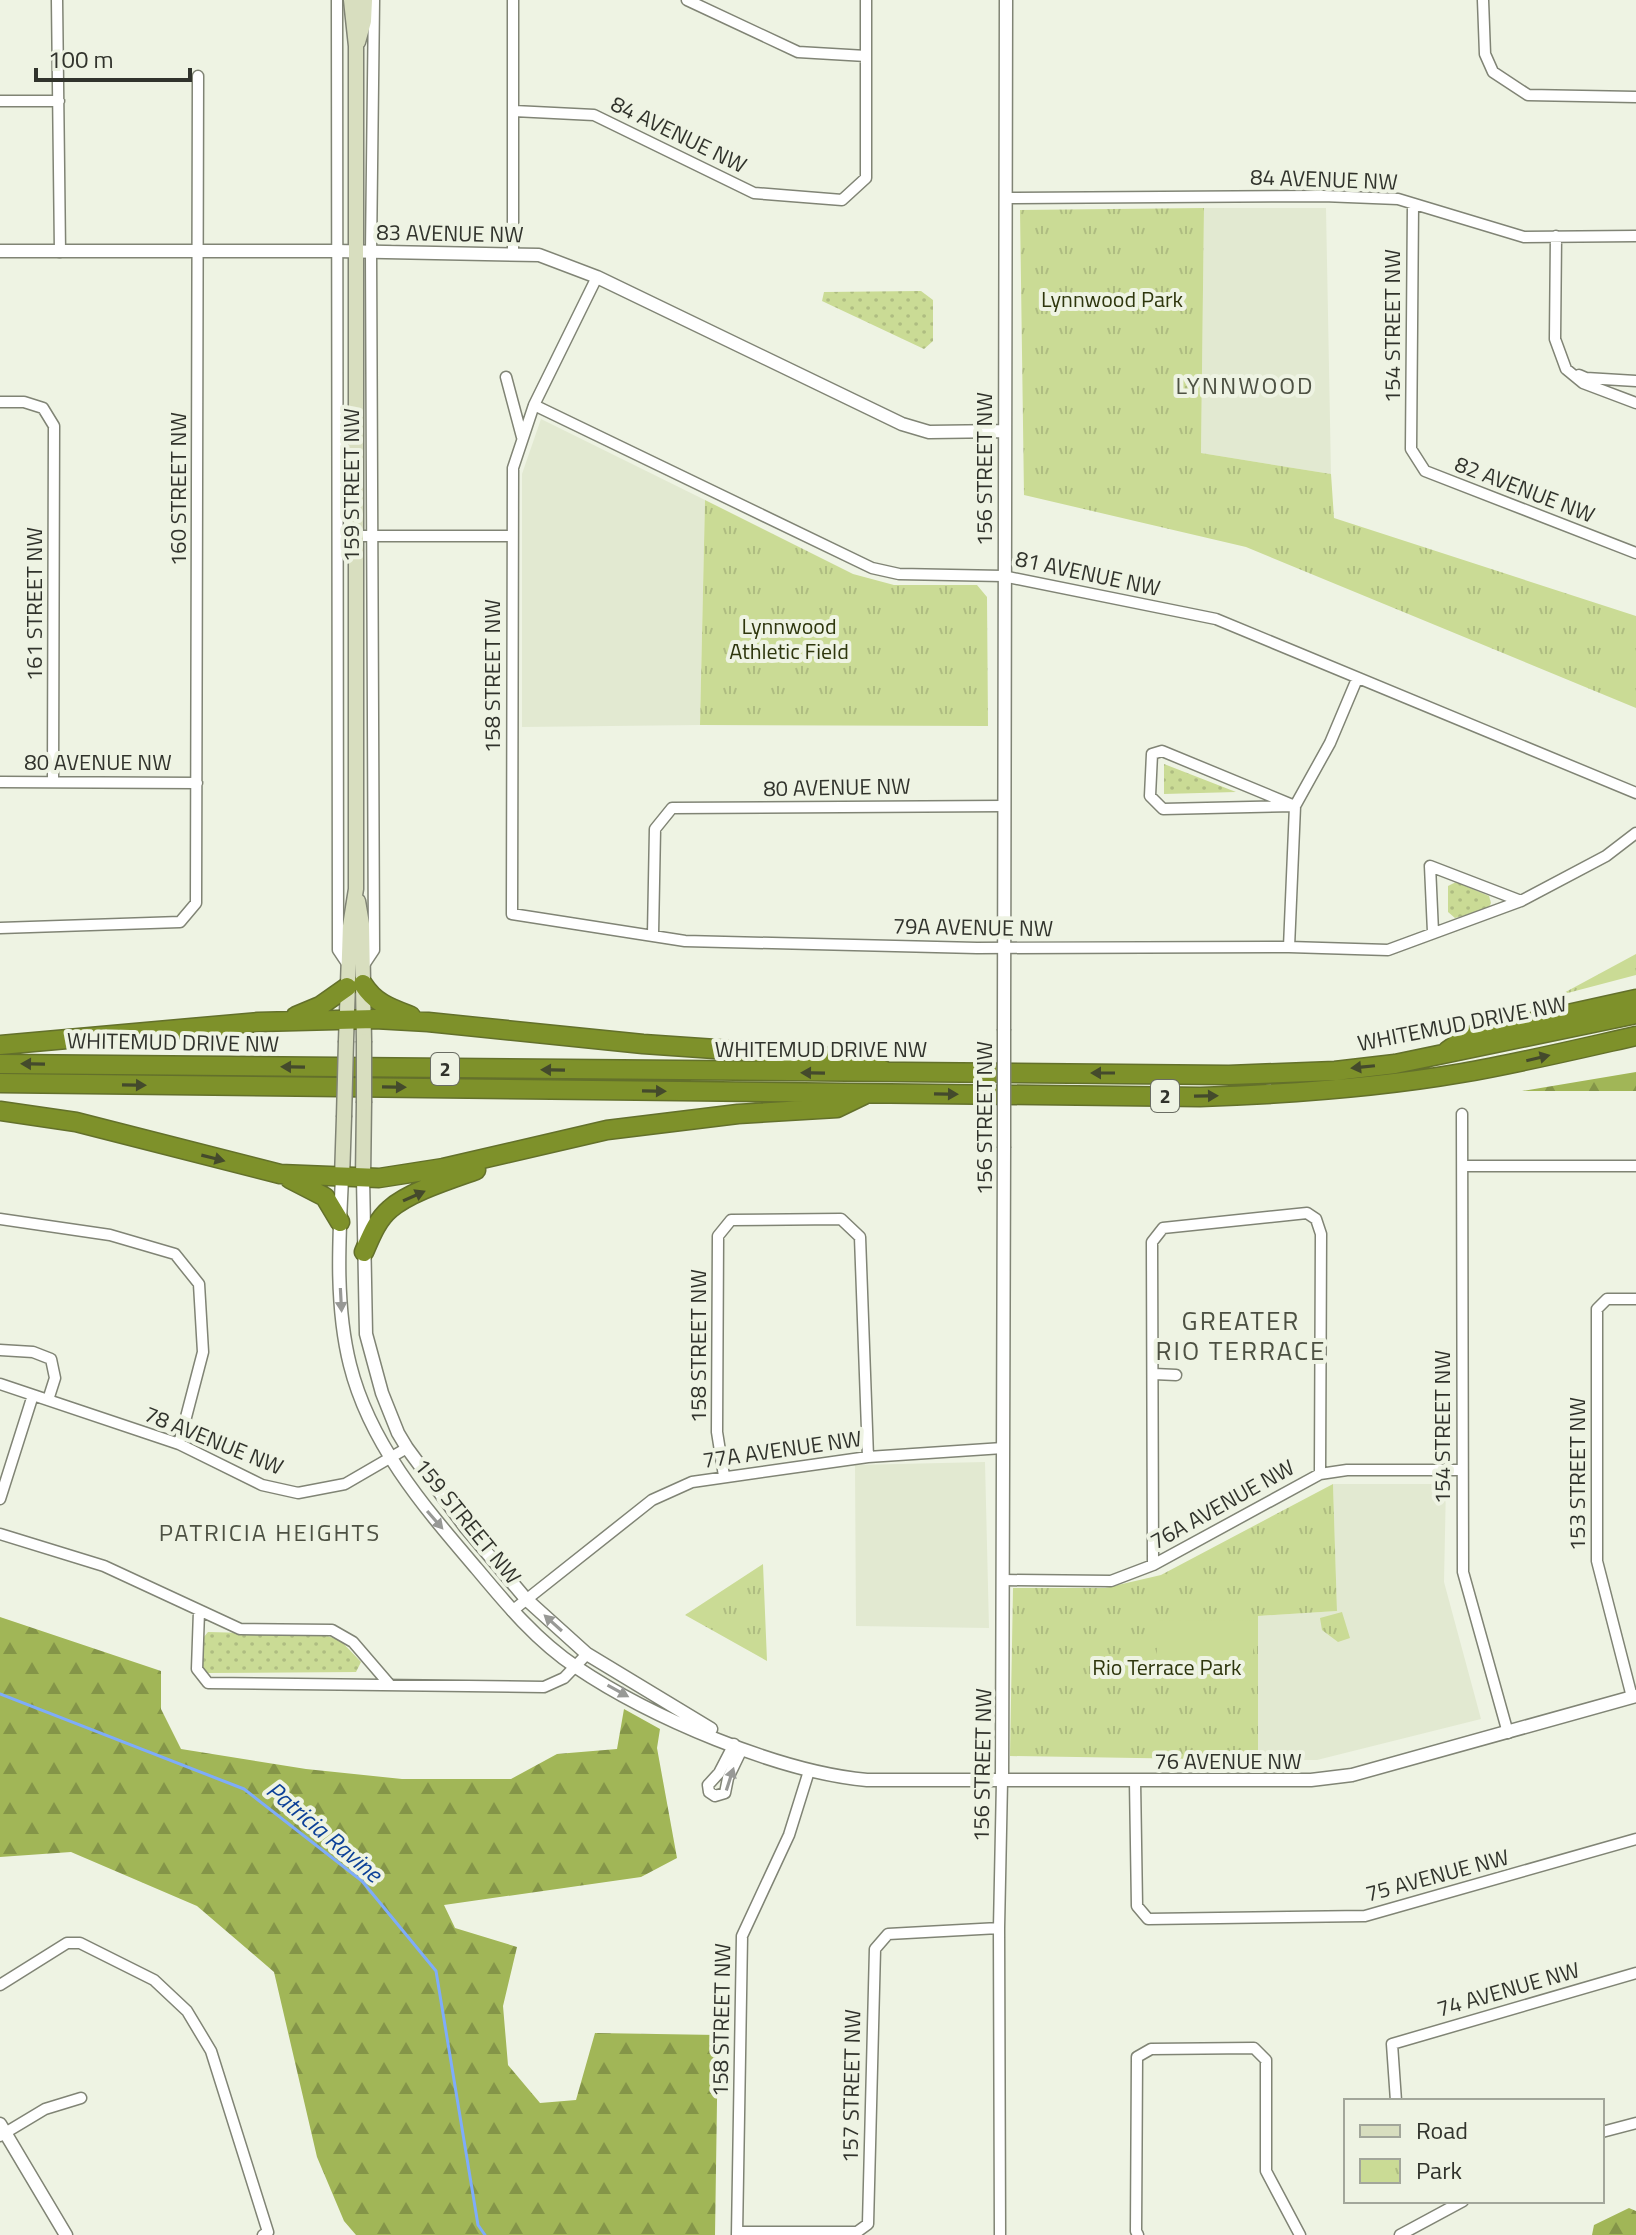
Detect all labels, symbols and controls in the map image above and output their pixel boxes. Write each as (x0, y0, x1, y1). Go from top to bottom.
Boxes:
scale bar (36, 32, 190, 82)
text: 100 m (48, 41, 114, 77)
street label: 84 AVENUE NW (605, 86, 753, 182)
street label: 84 AVENUE NW (1250, 159, 1398, 199)
street label: 83 AVENUE NW (376, 215, 524, 251)
street label: 154 STREET NW (1375, 249, 1409, 403)
park label: Lynnwood Park (1041, 282, 1184, 316)
district label: LYNNWOOD (1175, 367, 1315, 403)
street label: 156 STREET NW (967, 392, 1001, 546)
street label: 159 STREET NW (334, 408, 368, 562)
street label: 160 STREET NW (161, 412, 195, 566)
street label: 82 AVENUE NW (1450, 447, 1600, 531)
street label: 161 STREET NW (17, 527, 51, 681)
street label: 81 AVENUE NW (1012, 541, 1164, 605)
street label: 158 STREET NW (475, 599, 509, 753)
park label: Lynnwood Athletic Field (729, 609, 849, 668)
street label: 80 AVENUE NW (24, 745, 172, 779)
street label: 80 AVENUE NW (763, 769, 911, 805)
street label: 79A AVENUE NW (892, 909, 1054, 945)
street label: WHITEMUD DRIVE NW (1354, 986, 1570, 1060)
street label: WHITEMUD DRIVE NW (66, 1023, 280, 1061)
street label: WHITEMUD DRIVE NW (715, 1032, 927, 1066)
street label: 156 STREET NW (967, 1041, 1001, 1195)
one-way arrow (1526, 1051, 1551, 1063)
road number: 2 (431, 1053, 459, 1085)
one-way arrow (20, 1058, 45, 1071)
one-way arrow (280, 1061, 305, 1073)
one-way arrow (1350, 1061, 1375, 1074)
one-way arrow (540, 1064, 565, 1076)
one-way arrow (800, 1067, 825, 1079)
one-way arrow (1090, 1067, 1115, 1079)
one-way arrow (122, 1078, 147, 1091)
road number: 2 (1151, 1080, 1179, 1112)
one-way arrow (382, 1081, 407, 1094)
one-way arrow (642, 1085, 667, 1097)
one-way arrow (934, 1088, 959, 1101)
one-way arrow (1194, 1090, 1219, 1103)
one-way arrow (200, 1152, 225, 1165)
one-way arrow (402, 1189, 426, 1203)
street label: 158 STREET NW (681, 1269, 715, 1423)
one-way arrow (335, 1288, 348, 1313)
district label: GREATER RIO TERRACE (1156, 1301, 1326, 1370)
street label: 154 STREET NW (1425, 1350, 1459, 1504)
street label: 78 AVENUE NW (139, 1397, 289, 1483)
street label: 153 STREET NW (1560, 1397, 1594, 1551)
street label: 77A AVENUE NW (700, 1421, 864, 1477)
street label: 159 STREET NW (406, 1450, 530, 1592)
street label: 76A AVENUE NW (1144, 1450, 1300, 1558)
one-way arrow (426, 1510, 443, 1530)
district label: PATRICIA HEIGHTS (159, 1514, 381, 1550)
one-way arrow (544, 1615, 563, 1633)
park label: Rio Terrace Park (1092, 1650, 1242, 1684)
one-way arrow (607, 1684, 629, 1698)
street label: 156 STREET NW (964, 1688, 1000, 1842)
street label: 76 AVENUE NW (1154, 1744, 1302, 1778)
one-way arrow (724, 1767, 736, 1791)
water label: Patricia Ravine (259, 1772, 392, 1892)
street label: 75 AVENUE NW (1361, 1840, 1513, 1910)
street label: 158 STREET NW (703, 1943, 739, 2097)
street label: 74 AVENUE NW (1432, 1952, 1584, 2026)
street label: 157 STREET NW (833, 2009, 869, 2163)
legend (1344, 2099, 1604, 2203)
text: Road (1416, 2112, 1468, 2148)
text: Park (1416, 2152, 1462, 2188)

